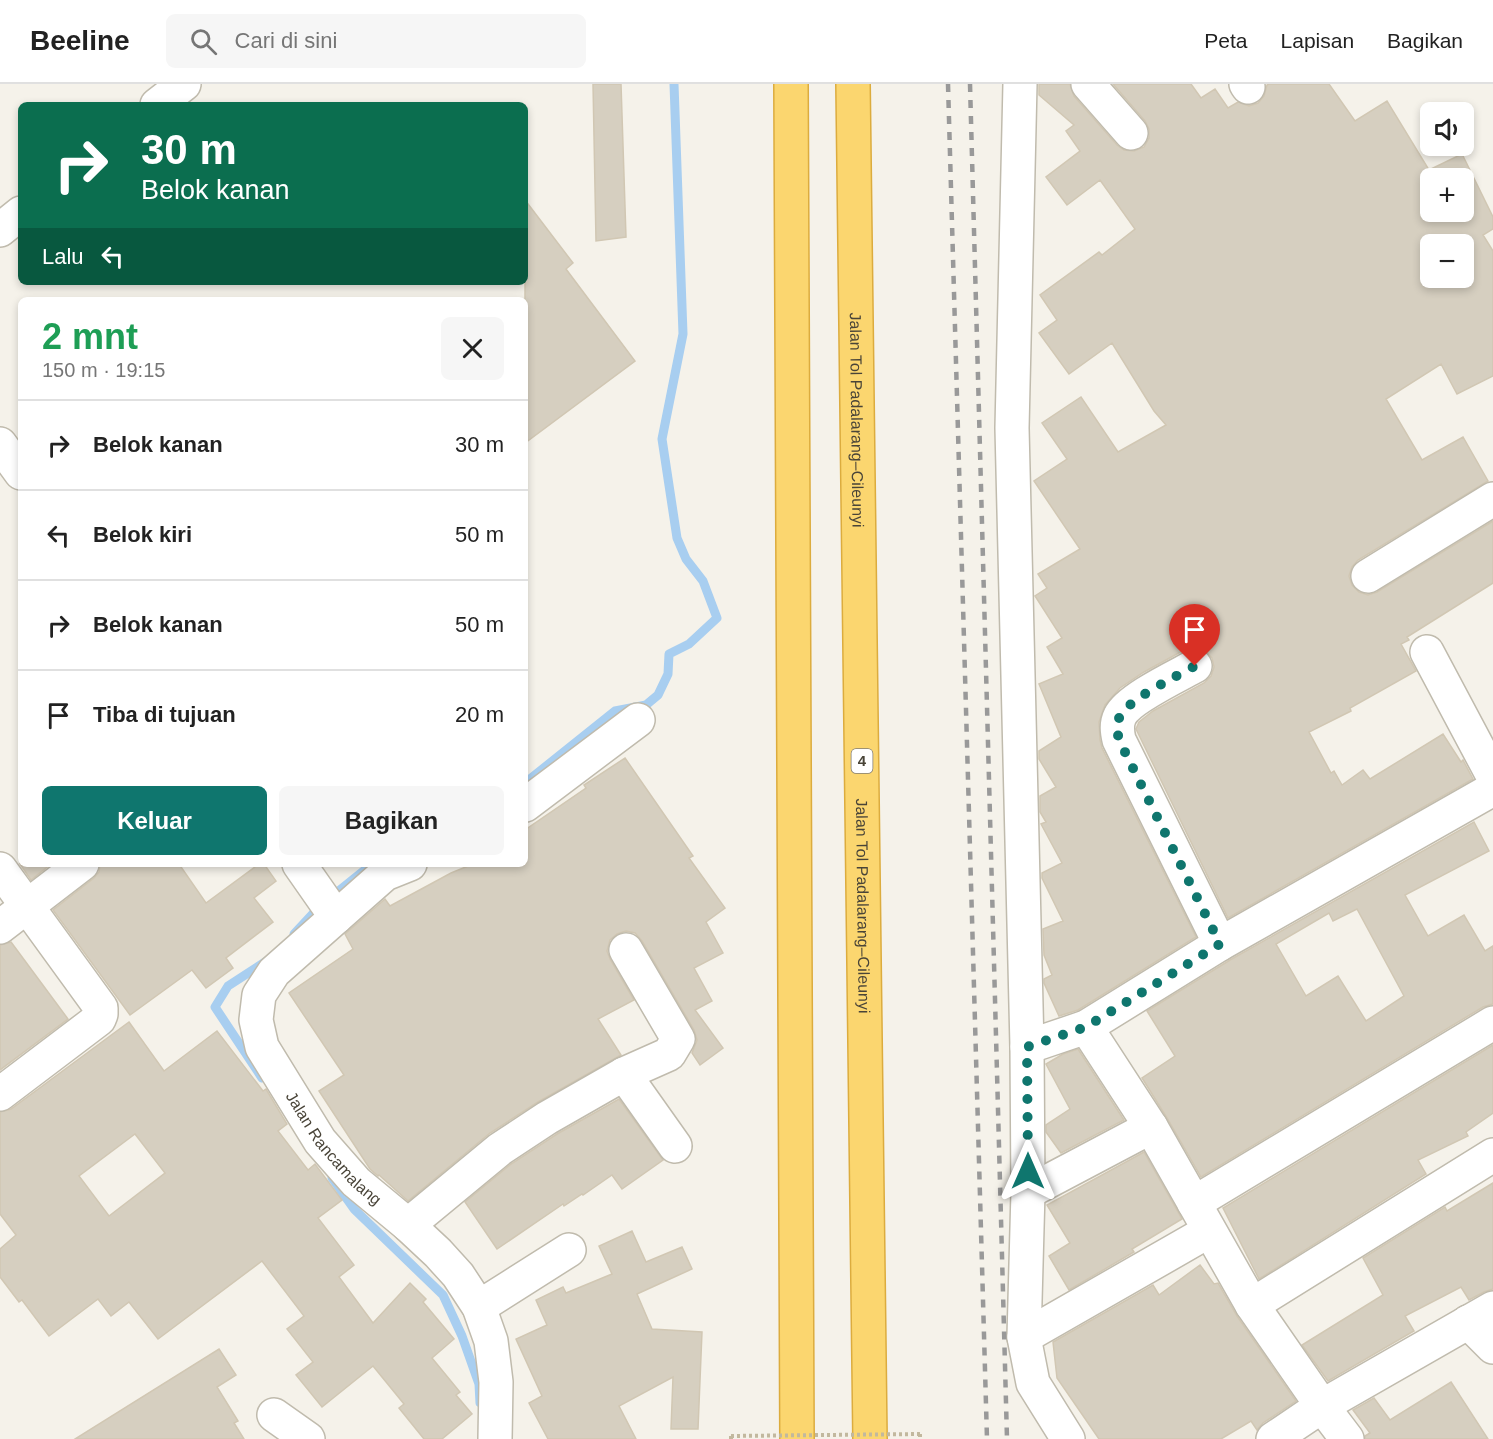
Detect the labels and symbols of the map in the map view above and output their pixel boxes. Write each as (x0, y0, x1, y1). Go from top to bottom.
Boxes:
street label: Jalan Tol Padalarang–Cileunyi (847, 312, 867, 528)
pin (1169, 604, 1220, 666)
road number: 4 (852, 749, 872, 773)
street label: Jalan Tol Padalarang–Cileunyi (853, 798, 873, 1014)
street label: Jalan Rancamalang (283, 1089, 385, 1208)
position arrow (996, 1139, 1060, 1203)

